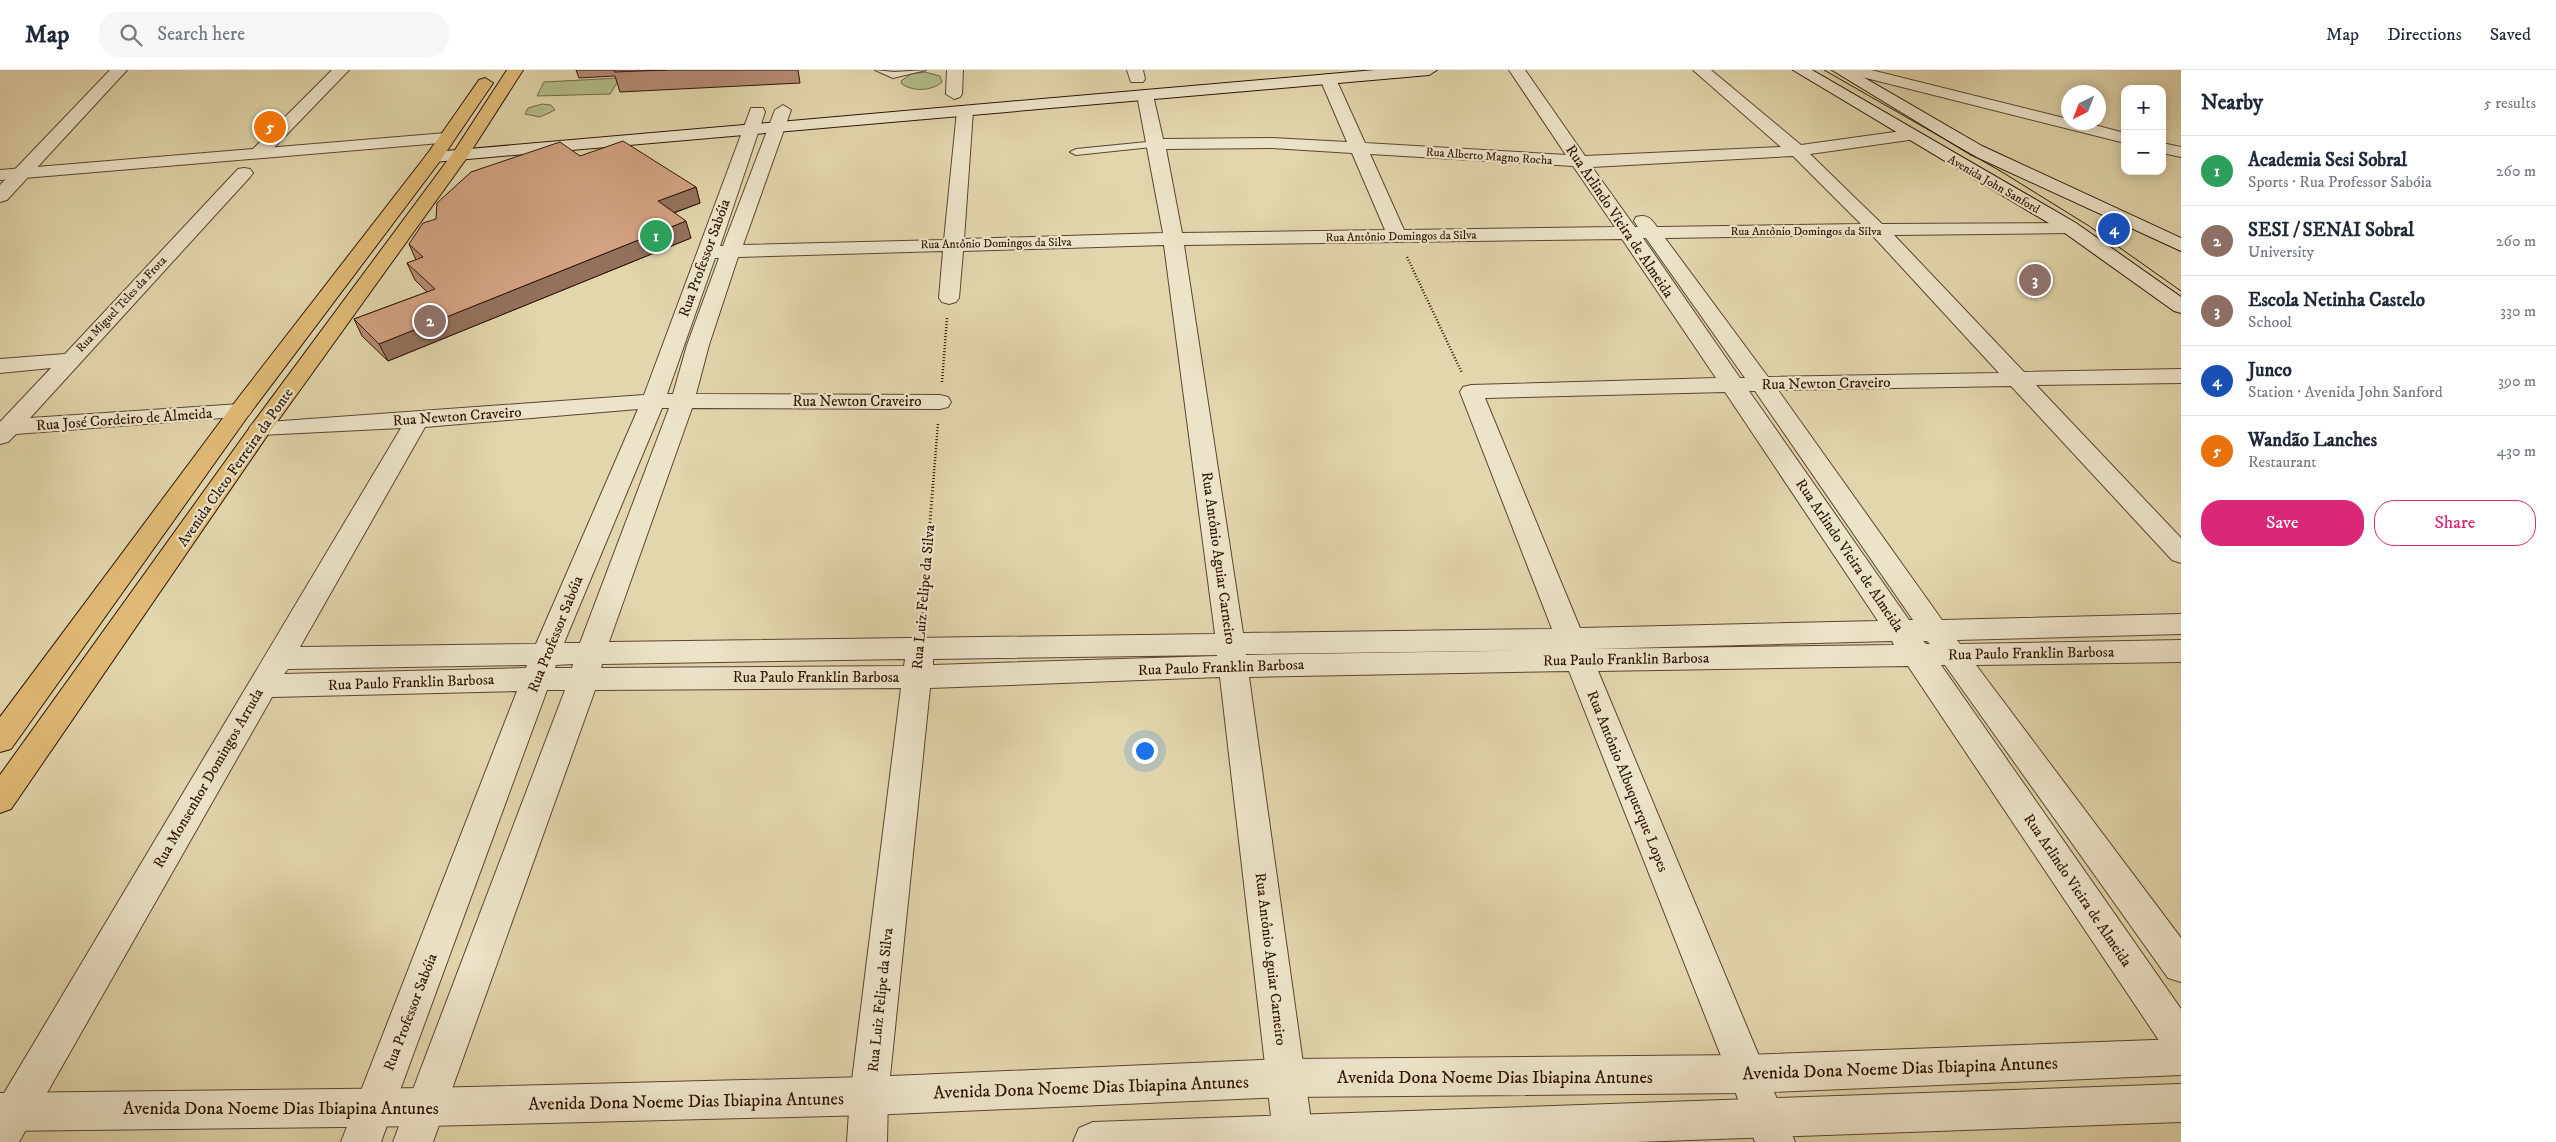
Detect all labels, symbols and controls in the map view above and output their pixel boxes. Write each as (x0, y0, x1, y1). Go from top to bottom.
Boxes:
search box (99, 12, 449, 57)
text: Map (25, 20, 69, 50)
icon: search (117, 21, 145, 49)
text: Search here (157, 23, 245, 46)
text: Map (2326, 24, 2359, 46)
text: Directions (2387, 24, 2462, 46)
text: Saved (2490, 24, 2531, 46)
north arrow (2061, 85, 2106, 130)
map controls (2121, 85, 2166, 175)
button: + (2121, 85, 2166, 130)
text: Nearby (2201, 90, 2263, 116)
text: 5 results (2484, 93, 2536, 113)
pin: 5 (254, 108, 286, 146)
button: − (2121, 130, 2166, 175)
street label: Rua Arlindo Vieira de Almeida (1561, 141, 1678, 302)
street label: Rua Alberto Magno Rocha (1425, 145, 1554, 168)
text: Academia Sesi Sobral (2248, 149, 2407, 172)
street label: Avenida John Sanford (1945, 152, 2042, 217)
text: 1 (2214, 161, 2220, 181)
text: 260 m (2496, 161, 2536, 181)
text: Sports · Rua Professor Sabóia (2248, 172, 2432, 192)
street label: Rua Professor Sabóia (674, 196, 735, 320)
pin: 4 (2098, 210, 2130, 248)
pin: 1 (640, 217, 672, 255)
text: SESI / SENAI Sobral (2248, 219, 2414, 242)
street label: Rua Antônio Domingos da Silva (1730, 224, 1882, 239)
street label: Rua Antônio Domingos da Silva (1325, 228, 1478, 245)
text: 2 (2213, 231, 2221, 251)
text: 260 m (2496, 231, 2536, 251)
street label: Rua Antônio Domingos da Silva (920, 235, 1073, 252)
text: University (2248, 242, 2314, 262)
street label: Rua Miguel Teles da Frota (73, 253, 170, 356)
pin: 3 (2019, 261, 2051, 299)
text: Escola Netinha Castelo (2248, 289, 2425, 312)
text: 3 (2214, 301, 2220, 321)
text: 330 m (2500, 301, 2536, 321)
pin: 2 (414, 302, 446, 340)
text: School (2248, 312, 2292, 332)
text: Junco (2248, 359, 2292, 382)
text: 4 (2212, 371, 2222, 391)
text: 390 m (2498, 371, 2536, 391)
street label: Rua Newton Craveiro (1761, 373, 1891, 394)
text: Station · Avenida John Sanford (2248, 382, 2443, 402)
street label: Avenida Cleto Ferreira da Ponte (173, 384, 298, 550)
street label: Rua Newton Craveiro (792, 392, 922, 411)
street label: Rua Newton Craveiro (392, 403, 522, 430)
street label: Rua José Cordeiro de Almeida (35, 404, 213, 435)
text: Wandão Lanches (2248, 429, 2377, 452)
text: 5 (2213, 441, 2221, 461)
text: 430 m (2497, 441, 2536, 461)
text: Restaurant (2248, 452, 2316, 472)
street label: Rua Antônio Aguiar Carneiro (1197, 470, 1240, 646)
street label: Rua Arlindo Vieira de Almeida (1791, 475, 1908, 636)
button: Save (2201, 500, 2364, 546)
button: Share (2374, 500, 2536, 546)
street label: Rua Luiz Felipe da Silva (908, 523, 939, 670)
street label: Rua Professor Sabóia (523, 572, 588, 695)
street label: Rua Paulo Franklin Barbosa (1948, 643, 2115, 664)
street label: Rua Paulo Franklin Barbosa (1543, 649, 1710, 670)
street label: Rua Paulo Franklin Barbosa (1138, 655, 1305, 680)
street label: Rua Paulo Franklin Barbosa (733, 668, 900, 687)
street label: Rua Paulo Franklin Barbosa (328, 670, 495, 695)
street label: Rua Monsenhor Domingos Arruda (149, 684, 268, 872)
street label: Rua Antônio Albuquerque Lopes (1582, 688, 1673, 875)
your location (1132, 738, 1158, 764)
street label: Rua Arlindo Vieira de Almeida (2019, 810, 2136, 971)
street label: Rua Antônio Aguiar Carneiro (1250, 871, 1291, 1047)
street label: Rua Luiz Felipe da Silva (863, 926, 898, 1073)
street label: Rua Professor Sabóia (379, 950, 442, 1074)
street label: Avenida Dona Noeme Dias Ibiapina Antunes (1742, 1052, 2058, 1086)
street label: Avenida Dona Noeme Dias Ibiapina Antunes (1337, 1067, 1653, 1089)
street label: Avenida Dona Noeme Dias Ibiapina Antunes (933, 1071, 1249, 1105)
street label: Avenida Dona Noeme Dias Ibiapina Antunes (528, 1088, 844, 1116)
street label: Avenida Dona Noeme Dias Ibiapina Antunes (123, 1098, 439, 1120)

